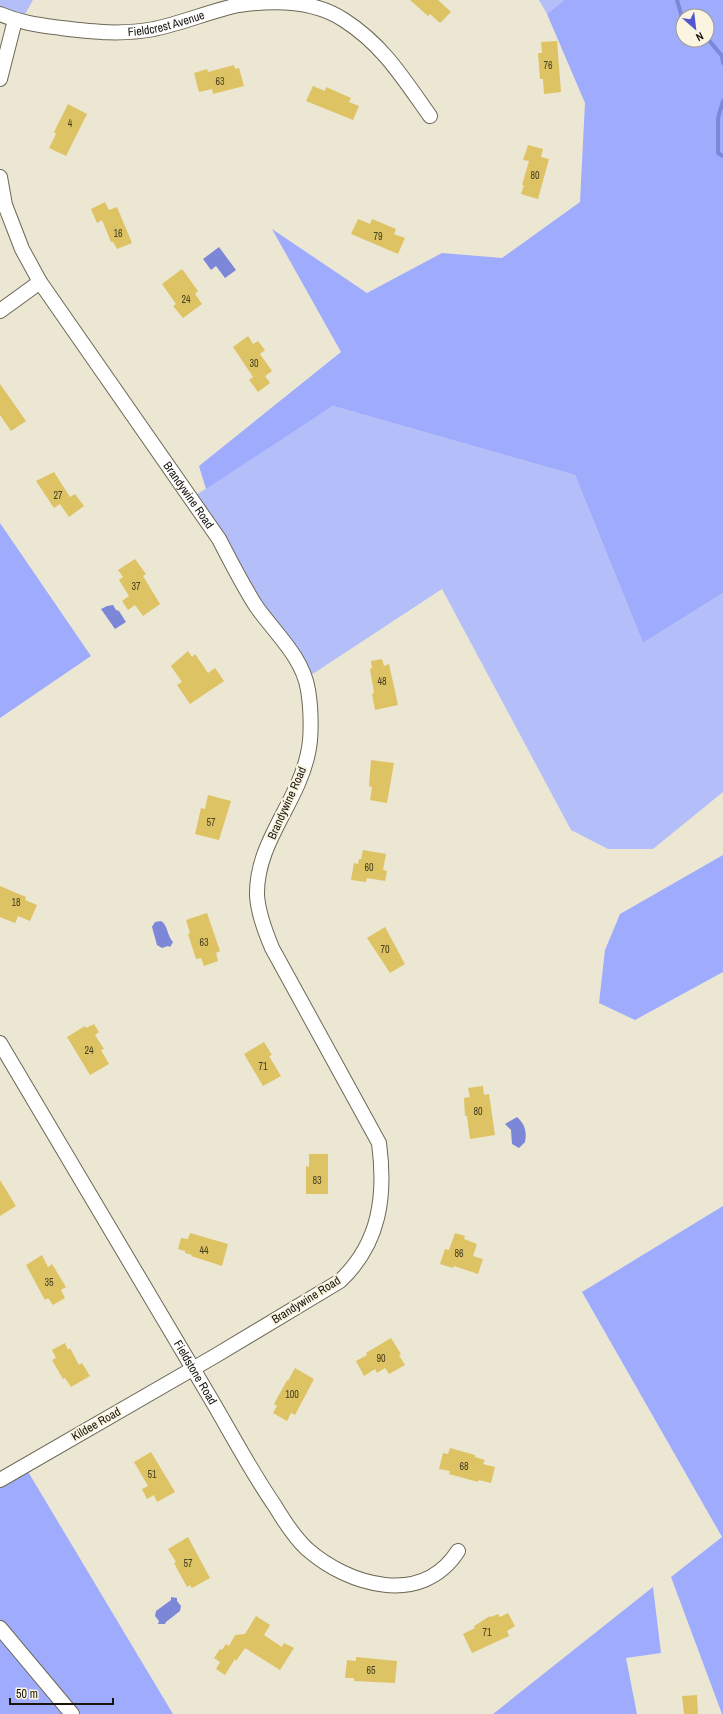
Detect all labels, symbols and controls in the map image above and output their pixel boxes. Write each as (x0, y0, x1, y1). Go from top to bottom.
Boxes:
street label: Fieldcrest Avenue (127, 7, 207, 40)
north arrow (675, 8, 715, 48)
text: N (694, 29, 706, 45)
house number: 76 (543, 59, 553, 72)
house number: 63 (215, 75, 225, 88)
house number: 4 (68, 117, 73, 130)
house number: 80 (530, 169, 540, 182)
house number: 16 (113, 227, 123, 240)
house number: 79 (373, 230, 383, 243)
house number: 24 (181, 293, 191, 306)
house number: 30 (249, 357, 259, 370)
street label: Brandywine Road (160, 458, 217, 532)
house number: 27 (53, 489, 63, 502)
house number: 37 (131, 580, 141, 593)
house number: 48 (377, 675, 387, 688)
street label: Brandywine Road (264, 764, 310, 842)
house number: 57 (206, 816, 216, 829)
house number: 60 (364, 861, 374, 874)
house number: 18 (11, 896, 21, 909)
house number: 63 (199, 936, 209, 949)
house number: 70 (380, 943, 390, 956)
house number: 24 (84, 1044, 94, 1057)
house number: 71 (258, 1060, 268, 1073)
house number: 80 (473, 1105, 483, 1118)
house number: 83 (312, 1174, 322, 1187)
house number: 44 (199, 1244, 209, 1257)
house number: 86 (454, 1247, 464, 1260)
street label: Brandywine Road (269, 1272, 343, 1328)
house number: 35 (44, 1276, 54, 1289)
street label: Fieldstone Road (170, 1337, 221, 1408)
house number: 90 (376, 1352, 386, 1365)
house number: 100 (285, 1388, 299, 1401)
street label: Kildee Road (69, 1404, 123, 1444)
house number: 68 (459, 1460, 469, 1473)
house number: 51 (147, 1468, 157, 1481)
house number: 57 (183, 1557, 193, 1570)
house number: 71 (482, 1626, 492, 1639)
house number: 65 (366, 1664, 376, 1677)
scale bar (10, 1680, 113, 1706)
text: 50 m (16, 1686, 38, 1702)

